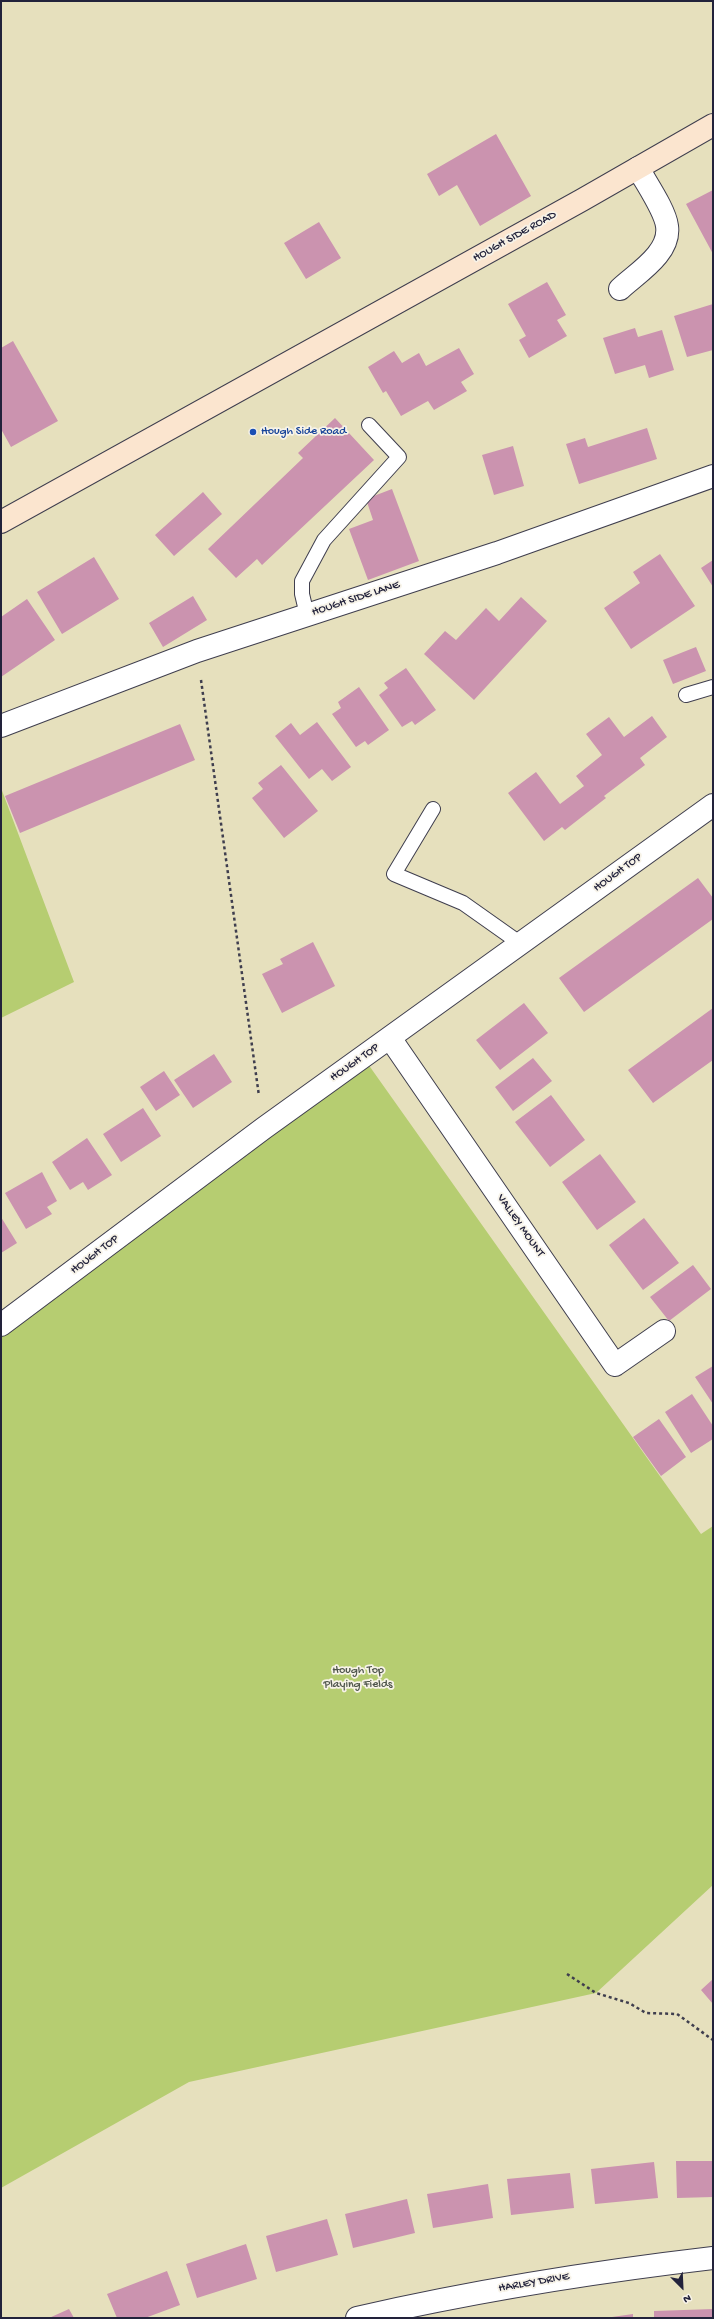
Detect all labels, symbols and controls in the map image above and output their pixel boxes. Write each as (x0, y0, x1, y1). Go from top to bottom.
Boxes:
street label: HOUGH SIDE ROAD (471, 208, 559, 266)
place label: Hough Side Road (261, 425, 346, 439)
marker: Hough Side Road (248, 427, 258, 437)
street label: HOUGH SIDE LANE (310, 578, 402, 620)
street label: HOUGH TOP (591, 851, 645, 895)
street label: HOUGH TOP (328, 1041, 382, 1085)
street label: VALLEY MOUNT (493, 1192, 547, 1260)
street label: HOUGH TOP (68, 1232, 122, 1278)
park label: Hough Top Playing Fields (324, 1664, 392, 1692)
north arrow (662, 2267, 702, 2307)
street label: HARLEY DRIVE (497, 2270, 571, 2296)
text: N (681, 2291, 693, 2305)

